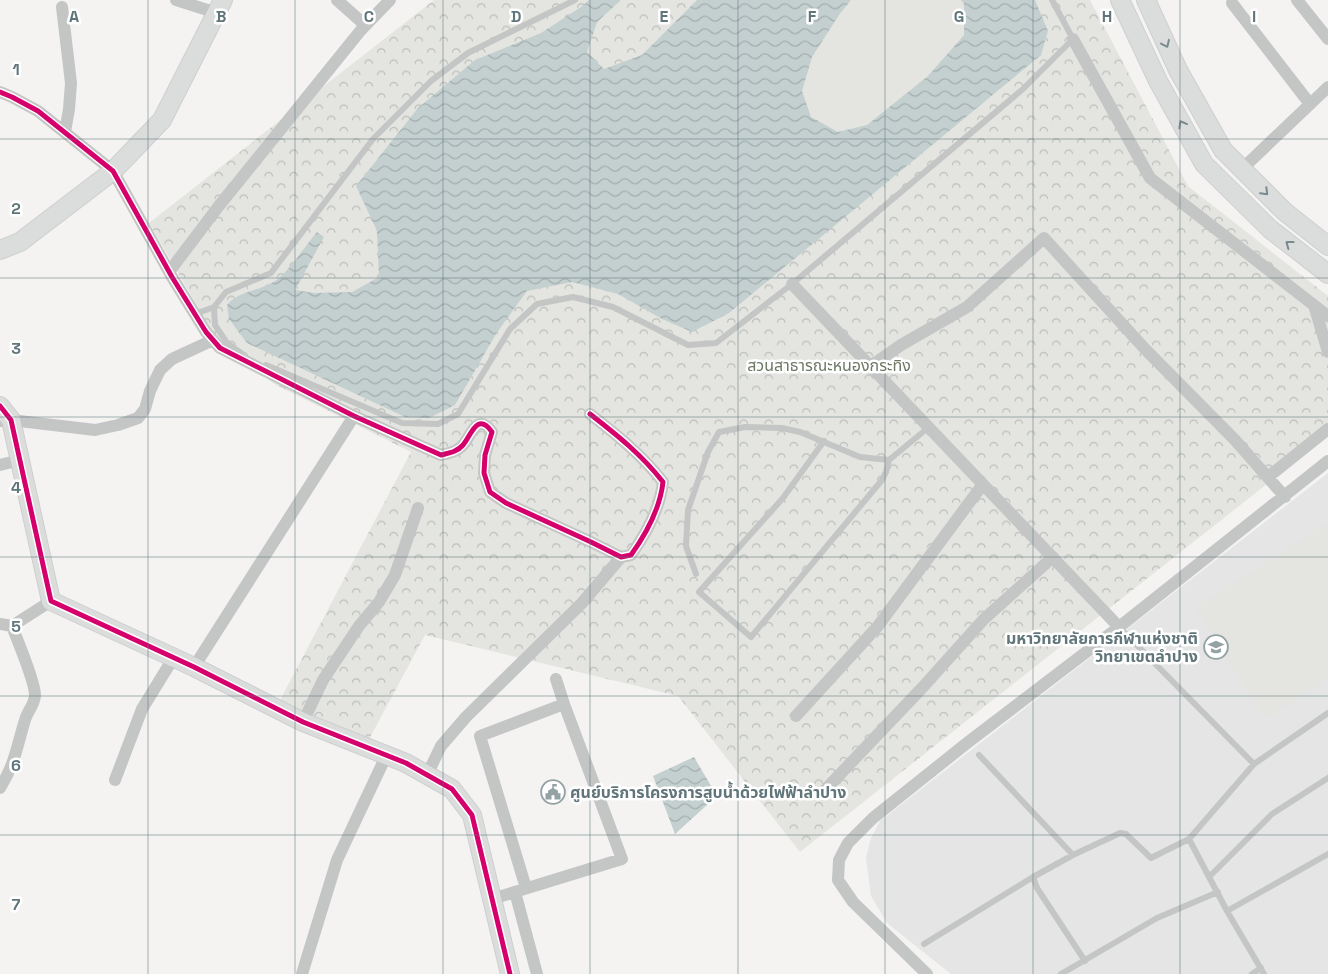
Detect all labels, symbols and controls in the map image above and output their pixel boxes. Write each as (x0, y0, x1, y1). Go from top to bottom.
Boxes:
text: A (69, 6, 79, 27)
text: B (216, 6, 226, 27)
text: C (364, 6, 374, 27)
text: D (511, 6, 521, 27)
text: E (660, 6, 669, 27)
text: F (808, 6, 817, 27)
text: G (954, 6, 964, 27)
text: H (1102, 6, 1112, 27)
text: I (1252, 6, 1256, 27)
one-way arrow (1160, 39, 1171, 48)
text: 1 (12, 59, 20, 80)
one-way arrow (1178, 121, 1188, 130)
one-way arrow (1259, 187, 1268, 196)
text: 2 (11, 198, 21, 219)
one-way arrow (1285, 241, 1295, 250)
text: 3 (11, 338, 21, 359)
park label: สวนสาธารณะหนองกระทิง (747, 355, 911, 376)
text: 4 (11, 477, 21, 498)
text: 5 (11, 616, 21, 637)
place label: มหาวิทยาลัยการกีฬาแห่งชาติ วิทยาเขตลำปาง (1006, 628, 1198, 667)
school or university icon: มหาวิทยาลัยการกีฬาแห่งชาติ วิทยาเขตลำปาง (1203, 634, 1229, 660)
text: 6 (11, 755, 21, 776)
public building icon: ศูนย์บริการโครงการสูบน้ำด้วยไฟฟ้าลําปาง (540, 779, 566, 805)
place label: ศูนย์บริการโครงการสูบน้ำด้วยไฟฟ้าลําปาง (570, 781, 846, 803)
text: 7 (12, 894, 21, 915)

